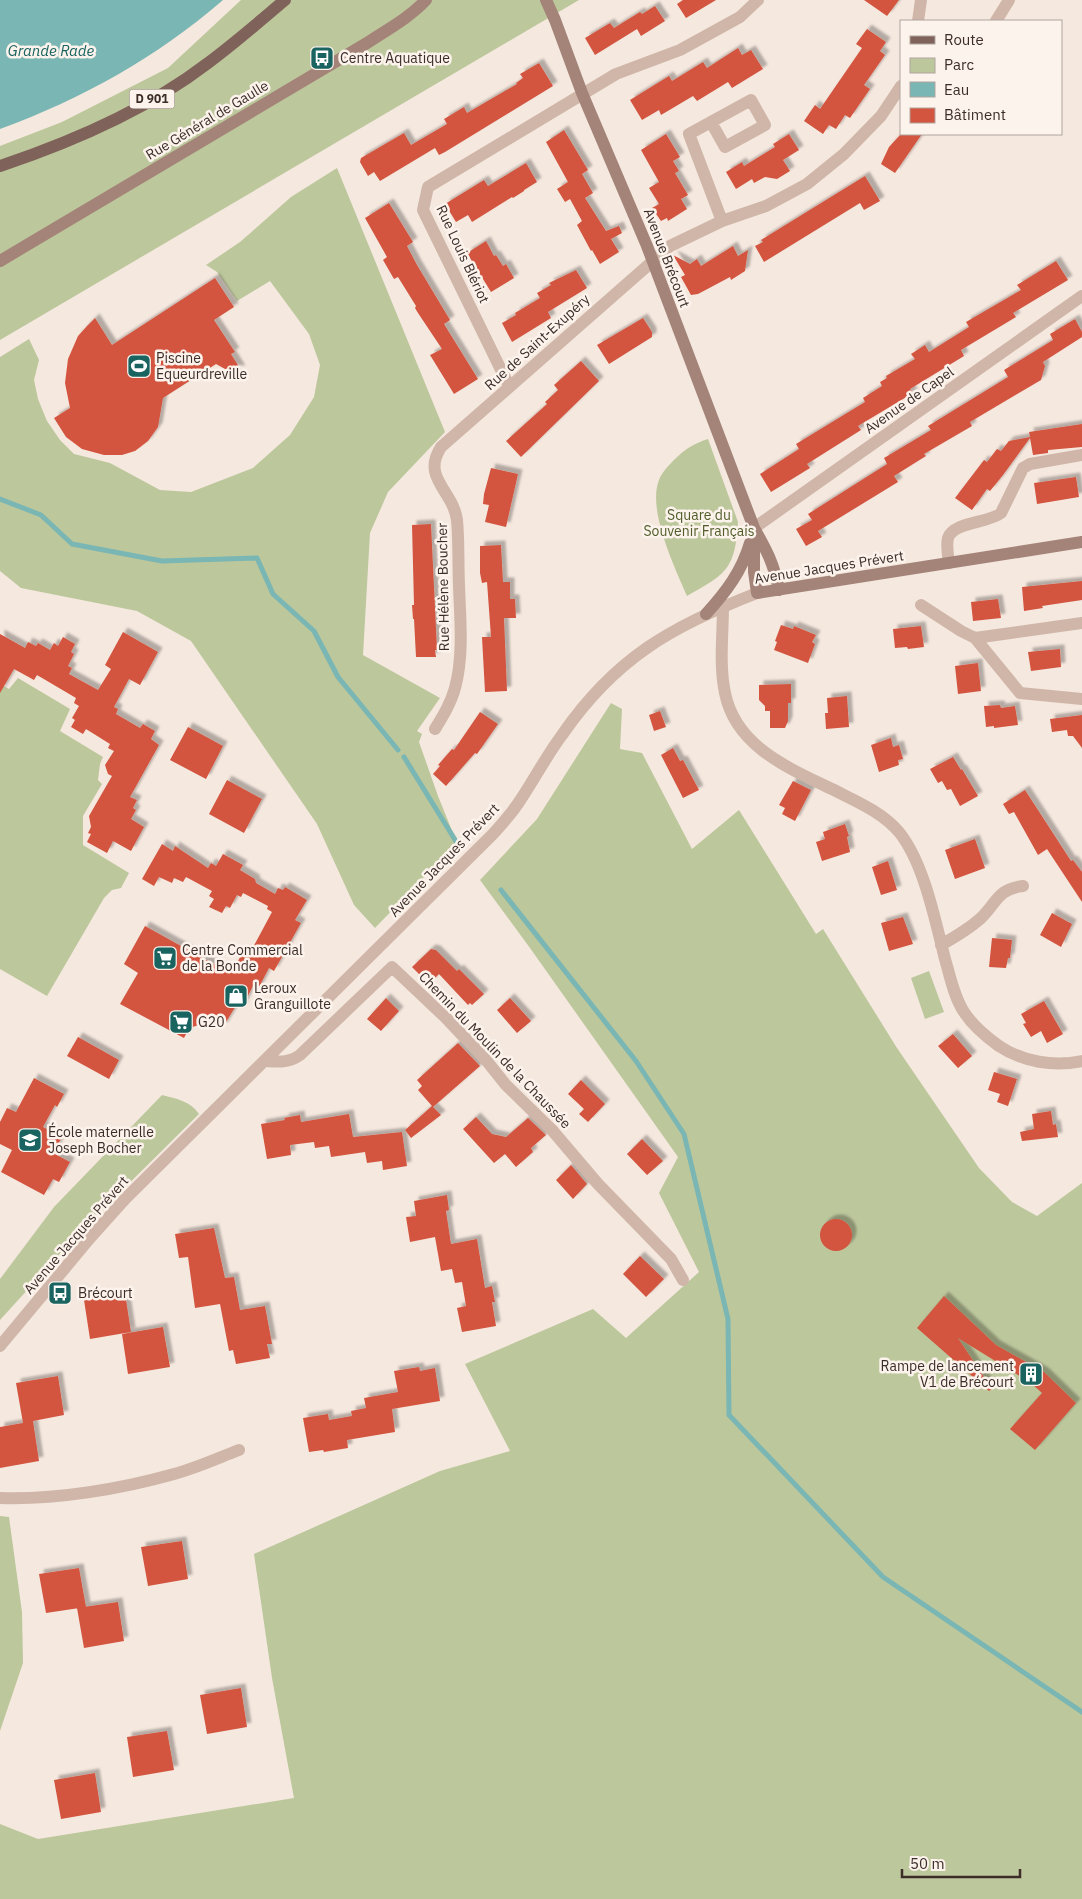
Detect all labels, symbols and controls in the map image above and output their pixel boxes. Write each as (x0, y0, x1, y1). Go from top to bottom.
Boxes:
legend (900, 20, 1062, 135)
text: Route (944, 30, 984, 49)
water label: Grande Rade (8, 41, 95, 60)
bus stop icon: Centre Aquatique (309, 45, 335, 71)
place label: Centre Aquatique (340, 49, 450, 67)
text: Parc (944, 55, 974, 74)
street label: Rue Général de Gaulle (142, 76, 272, 164)
text: Eau (944, 80, 969, 99)
road number: D 901 (130, 90, 174, 108)
text: Bâtiment (944, 105, 1006, 124)
street label: Rue Louis Blériot (432, 202, 494, 306)
street label: Avenue Brécourt (640, 206, 694, 310)
street label: Rue de Saint-Exupéry (481, 290, 593, 394)
place label: Piscine Equeurdreville (156, 349, 247, 383)
sports icon: Piscine Equeurdreville (126, 353, 152, 379)
street label: Avenue de Capel (861, 362, 957, 437)
park label: Square du Souvenir Français (643, 506, 755, 540)
street label: Rue Hélène Boucher (433, 523, 453, 651)
street label: Avenue Jacques Prévert (753, 546, 905, 588)
street label: Avenue Jacques Prévert (385, 799, 503, 921)
place label: Centre Commercial de la Bonde (182, 941, 303, 975)
supermarket icon: Centre Commercial de la Bonde (152, 945, 178, 971)
street label: Chemin du Moulin de la Chaussée (415, 968, 575, 1132)
place label: Leroux Granguillote (254, 979, 331, 1013)
shop icon: Leroux Granguillote (223, 983, 249, 1009)
supermarket icon: G20 (168, 1009, 194, 1035)
place label: G20 (198, 1013, 225, 1031)
place label: École maternelle Joseph Bocher (48, 1122, 154, 1157)
school or university icon: École maternelle Joseph Bocher (17, 1127, 43, 1153)
street label: Avenue Jacques Prévert (20, 1172, 132, 1298)
bus stop icon: Brécourt (47, 1280, 73, 1306)
place label: Brécourt (78, 1284, 133, 1302)
place label: Rampe de lancement V1 de Brécourt (881, 1357, 1014, 1391)
building icon: Rampe de lancement V1 de Brécourt (1018, 1361, 1044, 1387)
scale bar (902, 1846, 1020, 1878)
text: 50 m (910, 1854, 945, 1873)

